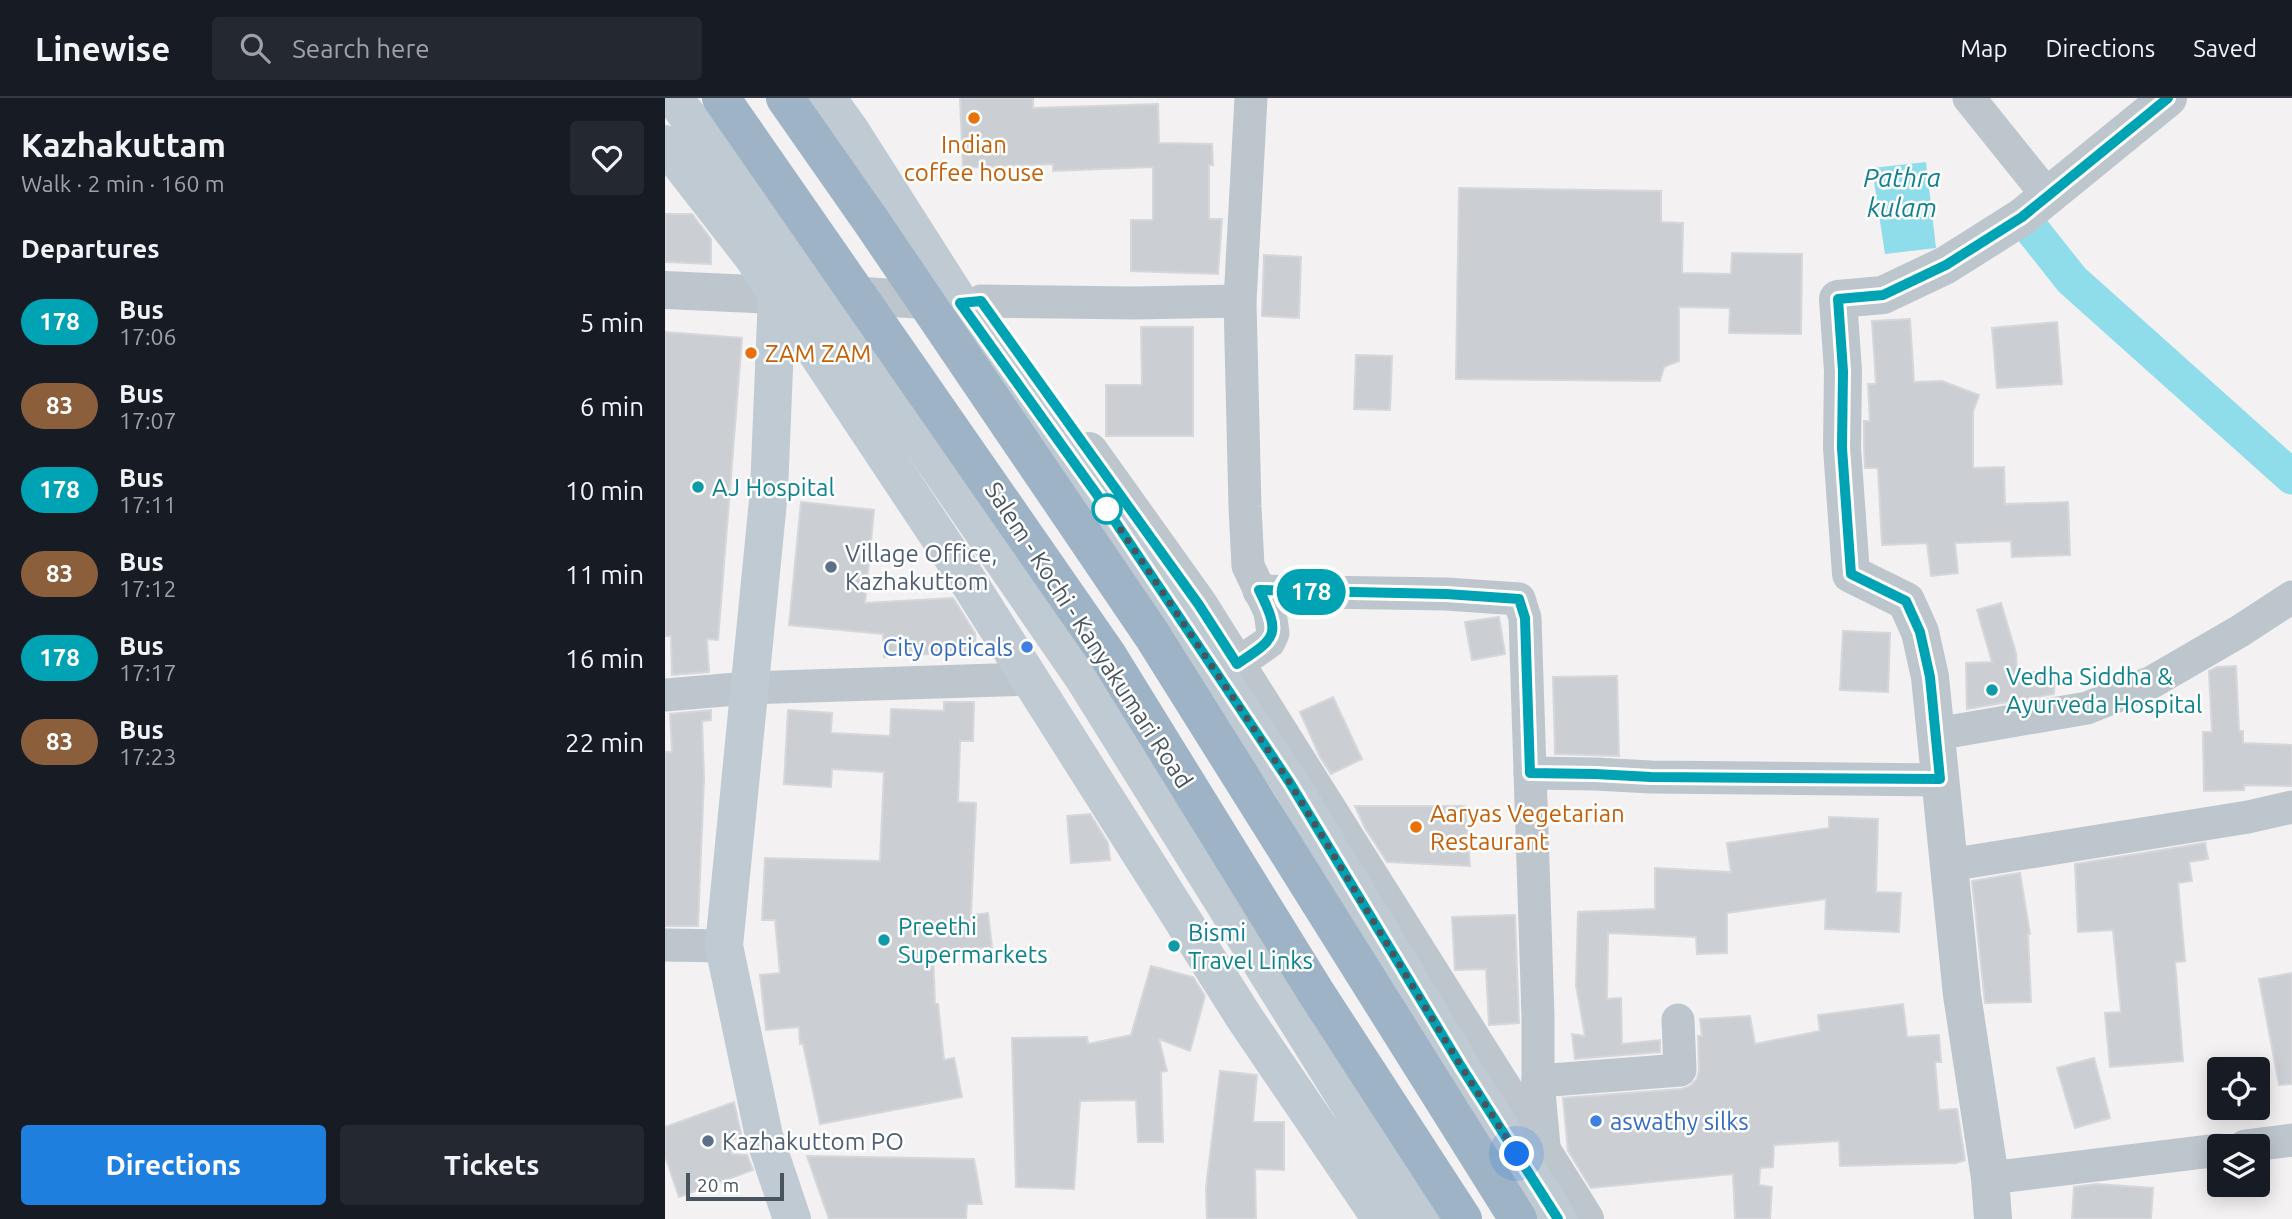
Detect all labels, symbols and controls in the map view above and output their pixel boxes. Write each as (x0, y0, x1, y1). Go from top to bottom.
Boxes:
search box (212, 17, 702, 80)
icon: search (236, 29, 274, 67)
text: Linewise (35, 30, 170, 67)
text: Search here (292, 34, 430, 63)
text: Map (1960, 35, 2007, 62)
text: Directions (2045, 35, 2155, 62)
text: Saved (2193, 35, 2257, 62)
marker: Indian coffee house (966, 110, 982, 126)
button: heart (570, 121, 644, 195)
text: Kazhakuttam (21, 126, 226, 163)
place label: Indian coffee house (904, 131, 1044, 186)
water label: Pathra kulam (1863, 163, 1941, 222)
text: Walk · 2 min · 160 m (21, 171, 225, 196)
text: Departures (21, 234, 159, 263)
text: Bus (119, 295, 164, 324)
text: 178 (39, 308, 80, 335)
text: 5 min (580, 308, 644, 337)
text: 17:06 (119, 324, 177, 349)
place label: ZAM ZAM (765, 340, 871, 367)
marker: ZAM ZAM (743, 345, 759, 361)
text: Bus (119, 379, 164, 408)
text: 83 (46, 392, 73, 419)
text: 6 min (580, 392, 644, 421)
text: 17:07 (119, 408, 177, 433)
text: Bus (119, 463, 164, 492)
place label: AJ Hospital (712, 474, 835, 501)
text: 178 (39, 476, 80, 503)
text: 10 min (565, 476, 644, 505)
street label: Salem - Kochi - Kanyakumari Road (980, 477, 1198, 793)
marker: AJ Hospital (690, 479, 706, 495)
text: 17:11 (119, 492, 177, 517)
unlabelled marker (1092, 494, 1122, 524)
place label: Village Office, Kazhakuttom (845, 540, 997, 595)
text: Bus (119, 547, 164, 576)
marker: Village Office, Kazhakuttom (823, 559, 839, 575)
text: 83 (46, 560, 73, 587)
text: 11 min (565, 560, 644, 589)
line badge: 178 (1271, 569, 1351, 615)
text: 17:12 (119, 576, 177, 601)
text: 178 (1291, 578, 1331, 605)
text: Bus (119, 631, 164, 660)
place label: City opticals (882, 634, 1013, 661)
marker: City opticals (1019, 639, 1035, 655)
text: 178 (39, 644, 80, 671)
text: 16 min (565, 644, 644, 673)
text: 17:17 (119, 660, 177, 685)
place label: Vedha Siddha & Ayurveda Hospital (2006, 663, 2202, 718)
marker: Vedha Siddha & Ayurveda Hospital (1984, 682, 2000, 698)
text: Bus (119, 715, 164, 744)
text: 83 (46, 728, 73, 755)
text: 22 min (565, 728, 644, 757)
text: 17:23 (119, 744, 177, 769)
place label: Aaryas Vegetarian Restaurant (1430, 800, 1625, 855)
marker: Aaryas Vegetarian Restaurant (1408, 819, 1424, 835)
place label: Preethi Supermarkets (898, 913, 1048, 968)
place label: Bismi Travel Links (1188, 919, 1313, 974)
marker: Preethi Supermarkets (876, 932, 892, 948)
marker: Bismi Travel Links (1166, 938, 1182, 954)
map controls (2207, 1057, 2270, 1197)
button: locate (2207, 1057, 2270, 1120)
place label: aswathy silks (1610, 1108, 1749, 1135)
marker: aswathy silks (1588, 1113, 1604, 1129)
button: Directions (21, 1125, 326, 1205)
button: Tickets (340, 1125, 644, 1205)
place label: Kazhakuttom PO (722, 1128, 904, 1155)
marker: Kazhakuttom PO (700, 1133, 716, 1149)
button: layers (2207, 1134, 2270, 1197)
your location (1499, 1136, 1534, 1171)
scale bar (686, 1170, 784, 1202)
text: 20 m (697, 1174, 739, 1196)

